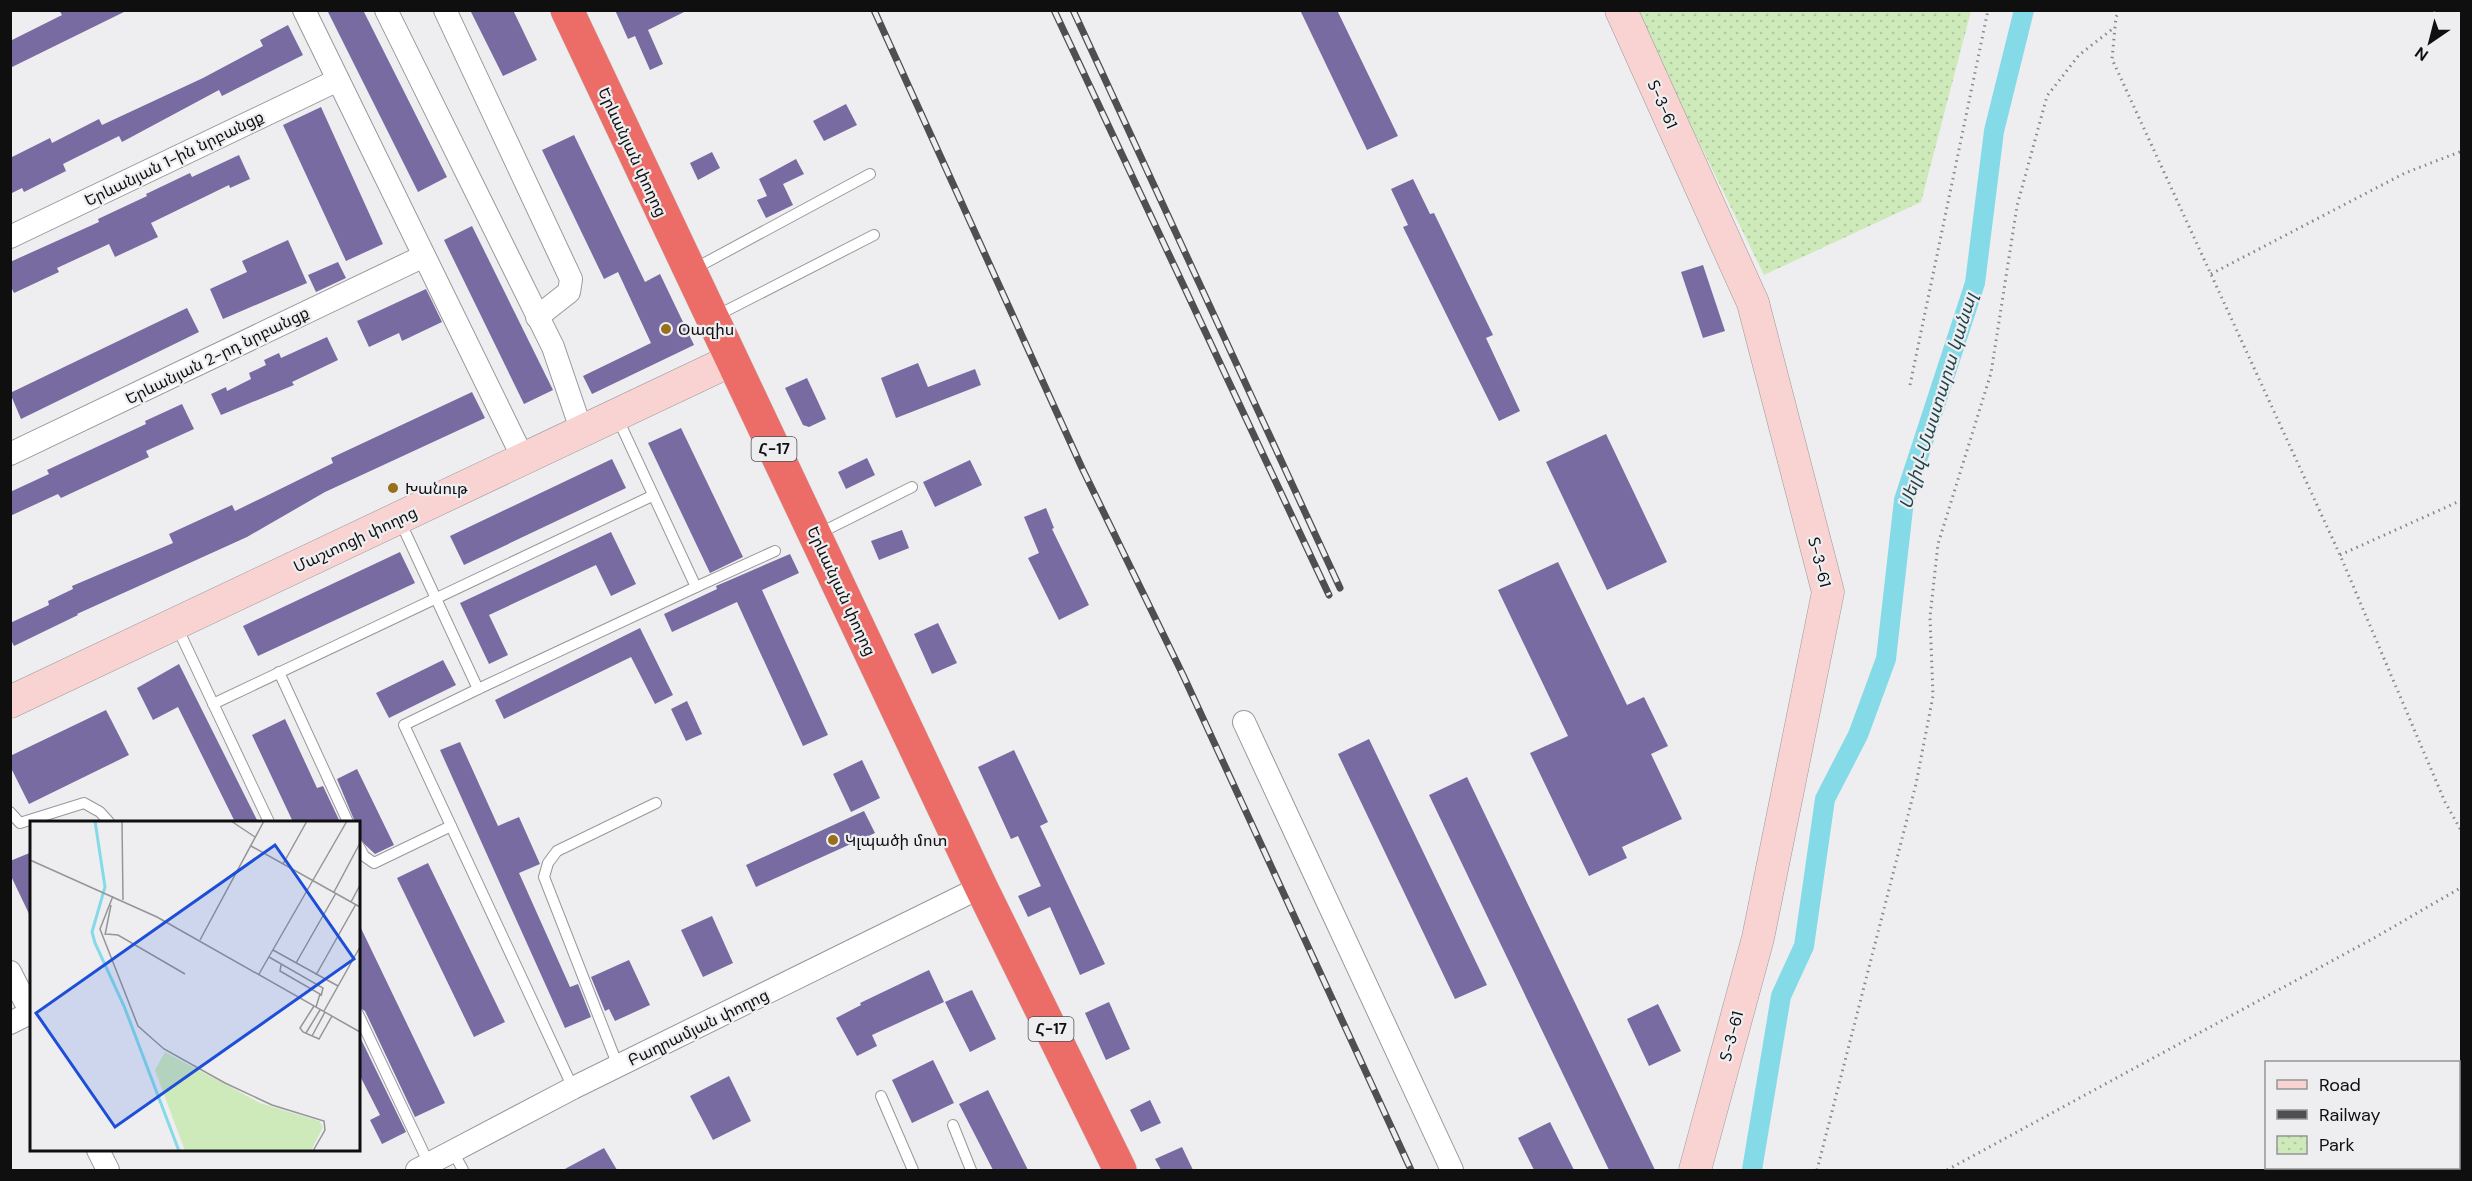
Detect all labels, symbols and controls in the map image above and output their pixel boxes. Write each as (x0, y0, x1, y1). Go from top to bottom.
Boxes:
north arrow (2400, 12, 2460, 72)
text: N (2411, 42, 2432, 66)
street label: Տ-3-61 (1643, 77, 1682, 132)
street label: Երևանյան փողոց (593, 84, 672, 220)
street label: Երևանյան 1-ին նրբանցք (81, 106, 267, 211)
water label: Սելիվ֊Մաստարա կանալ (1894, 289, 1983, 512)
street label: Երևանյան 2-րդ նրբանցք (122, 302, 313, 409)
place label: Օազիս (678, 319, 734, 340)
marker: Օազիս (659, 322, 673, 336)
road number: Հ-17 (752, 437, 796, 461)
place label: Խանութ (405, 478, 468, 499)
marker: Խանութ (386, 481, 400, 495)
street label: Մաշտոցի փողոց (290, 502, 421, 577)
street label: Երևանյան փողոց (802, 523, 881, 659)
street label: Տ-3-61 (1803, 535, 1836, 589)
inset map (30, 821, 360, 1151)
place label: Կլպածի մոտ (845, 830, 947, 851)
marker: Կլպածի մոտ (826, 833, 840, 847)
street label: Բաղրամյան փողոց (624, 984, 772, 1071)
street label: Տ-3-61 (1715, 1009, 1748, 1063)
road number: Հ-17 (1028, 1017, 1074, 1041)
legend (2265, 1061, 2460, 1169)
text: Road (2319, 1073, 2361, 1097)
text: Railway (2319, 1103, 2381, 1127)
text: Park (2319, 1133, 2355, 1157)

